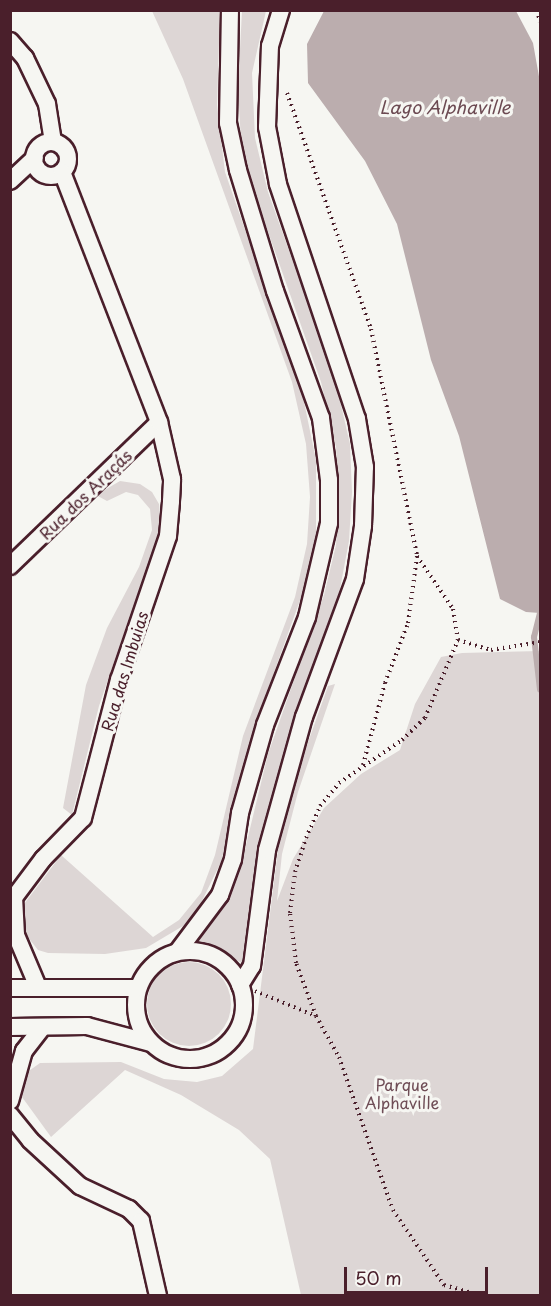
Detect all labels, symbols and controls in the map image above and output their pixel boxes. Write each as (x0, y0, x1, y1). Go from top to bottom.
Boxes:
water label: Lago Alphaville (380, 96, 510, 118)
street label: Rua dos Araçás (35, 445, 135, 543)
street label: Rua das Imbuias (96, 608, 152, 734)
park label: Parque Alphaville (365, 1074, 439, 1112)
scale bar (347, 1255, 491, 1293)
text: 50 m (355, 1264, 402, 1291)

